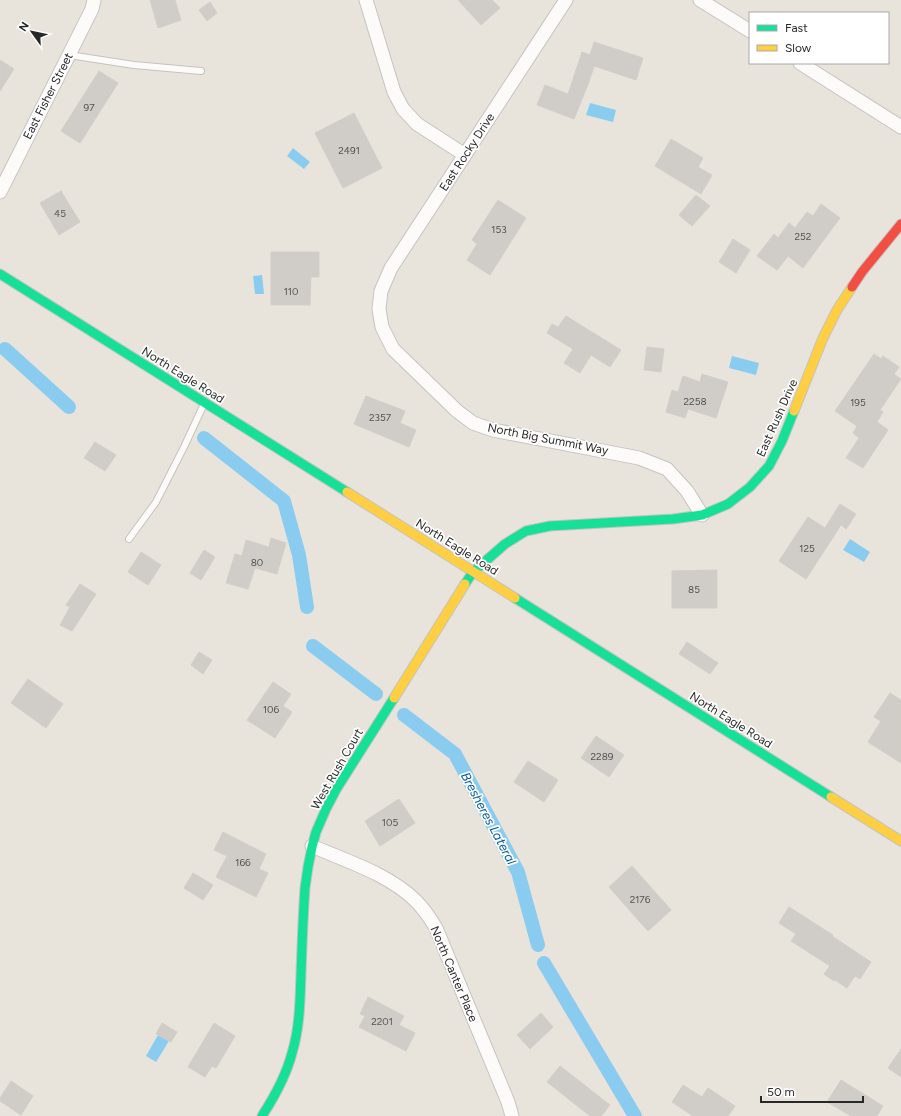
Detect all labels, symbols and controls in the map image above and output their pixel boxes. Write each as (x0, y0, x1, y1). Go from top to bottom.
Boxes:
north arrow (12, 12, 52, 52)
legend (749, 12, 889, 64)
text: N (16, 20, 32, 34)
text: Fast (785, 21, 808, 35)
text: Slow (785, 41, 812, 55)
street label: East Fisher Street (20, 50, 76, 142)
house number: 97 (83, 101, 95, 114)
street label: East Rocky Drive (437, 110, 498, 194)
house number: 2491 (338, 144, 360, 157)
house number: 45 (54, 207, 66, 220)
house number: 153 (491, 223, 507, 236)
house number: 252 (795, 230, 811, 243)
house number: 110 (284, 285, 298, 298)
street label: North Eagle Road (139, 344, 227, 406)
street label: East Rush Drive (754, 377, 801, 459)
house number: 2258 (683, 395, 707, 408)
house number: 195 (850, 396, 866, 409)
house number: 2357 (369, 411, 392, 424)
street label: North Big Summit Way (486, 420, 610, 458)
street label: North Eagle Road (413, 516, 501, 578)
house number: 125 (799, 542, 815, 555)
house number: 80 (251, 556, 263, 569)
house number: 85 (688, 583, 700, 596)
street label: North Eagle Road (687, 689, 775, 751)
house number: 106 (263, 703, 279, 716)
street label: West Rush Court (308, 726, 366, 812)
house number: 2289 (591, 750, 614, 763)
water label: Bresheres Lateral (458, 770, 519, 867)
house number: 105 (382, 816, 398, 829)
house number: 166 (235, 856, 251, 869)
house number: 2176 (630, 893, 651, 906)
street label: North Canter Place (427, 924, 481, 1024)
house number: 2201 (371, 1015, 393, 1028)
scale bar (761, 1078, 863, 1104)
text: 50 m (767, 1085, 795, 1099)

